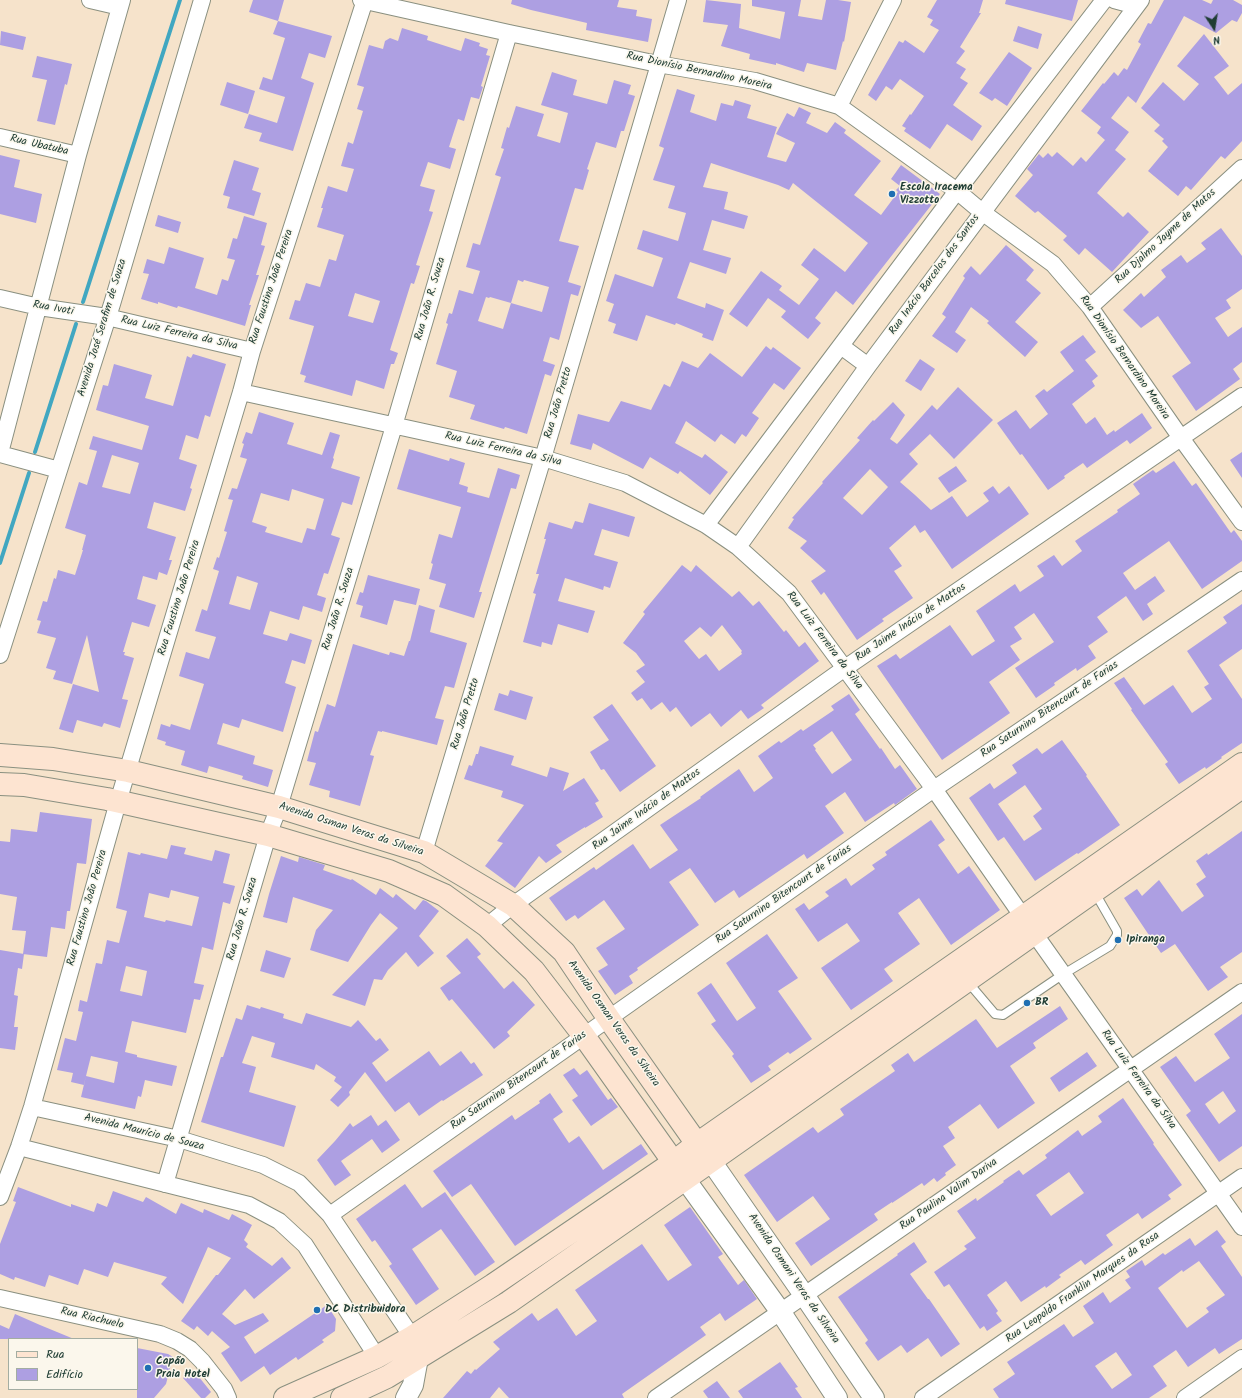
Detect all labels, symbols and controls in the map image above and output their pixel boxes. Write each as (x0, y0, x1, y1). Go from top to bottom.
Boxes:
north arrow (1194, 8, 1234, 48)
text: N (1211, 30, 1222, 49)
street label: Rua Dionísio Bernardino Moreira (625, 50, 773, 94)
street label: Rua Ubatuba (9, 133, 69, 159)
place label: Escola Iracema Vizzotto (900, 181, 973, 207)
street label: Rua Djalmo Jayme de Matos (1113, 187, 1219, 287)
marker: Escola Iracema Vizzotto (887, 189, 897, 199)
street label: Rua Inácio Barcelos dos Santos (887, 212, 983, 338)
street label: Rua Faustino João Pereira (247, 228, 297, 346)
street label: Rua João R. Souza (413, 256, 449, 342)
street label: Avenida José Serafim de Souza (76, 258, 130, 398)
street label: Rua Dionísio Bernardino Moreira (1076, 293, 1172, 423)
street label: Rua Ivoti (32, 299, 74, 319)
street label: Rua Luiz Ferreira da Silva (119, 314, 239, 354)
street label: Rua João Pretto (542, 366, 576, 440)
street label: Rua Luiz Ferreira da Silva (443, 430, 563, 470)
street label: Rua Faustino João Pereira (156, 539, 204, 657)
street label: Rua João R. Souza (320, 566, 358, 652)
street label: Rua Jaime Inácio de Mattos (853, 581, 969, 665)
street label: Rua Luiz Ferreira da Silva (783, 589, 865, 693)
street label: Rua Saturnino Bitencourt de Farias (979, 659, 1121, 761)
street label: Rua João Pretto (449, 677, 483, 751)
street label: Rua Jaime Inácio de Mattos (590, 766, 704, 854)
street label: Avenida Osman Veras da Silveira (277, 800, 425, 860)
street label: Rua Saturnino Bitencourt de Farias (713, 843, 855, 947)
street label: Rua Faustino João Pereira (65, 849, 111, 967)
street label: Rua João R. Souza (225, 876, 261, 962)
place label: Ipiranga (1126, 933, 1165, 947)
marker: Ipiranga (1113, 935, 1123, 945)
street label: Avenida Osman Veras da Silveira (564, 958, 662, 1090)
place label: BR (1035, 996, 1048, 1010)
marker: BR (1022, 998, 1032, 1008)
street label: Rua Luiz Ferreira da Silva (1098, 1028, 1178, 1132)
street label: Rua Saturnino Bitencourt de Farias (448, 1029, 590, 1133)
street label: Avenida Maurício de Souza (83, 1112, 205, 1154)
street label: Rua Paulina Valim Dariva (898, 1156, 1000, 1234)
street label: Avenida Osmani Veras da Silveira (744, 1211, 842, 1347)
street label: Rua Leopoldo Franklin Marques da Rosa (1004, 1230, 1162, 1346)
place label: DC Distribuidora (325, 1303, 405, 1317)
street label: Rua Riachuelo (59, 1305, 125, 1333)
marker: DC Distribuidora (312, 1305, 322, 1315)
legend (8, 1338, 138, 1390)
text: Rua (46, 1345, 64, 1364)
place label: Capão Praia Hotel (156, 1355, 210, 1381)
marker: Capão Praia Hotel (143, 1363, 153, 1373)
text: Edifício (46, 1365, 83, 1384)

